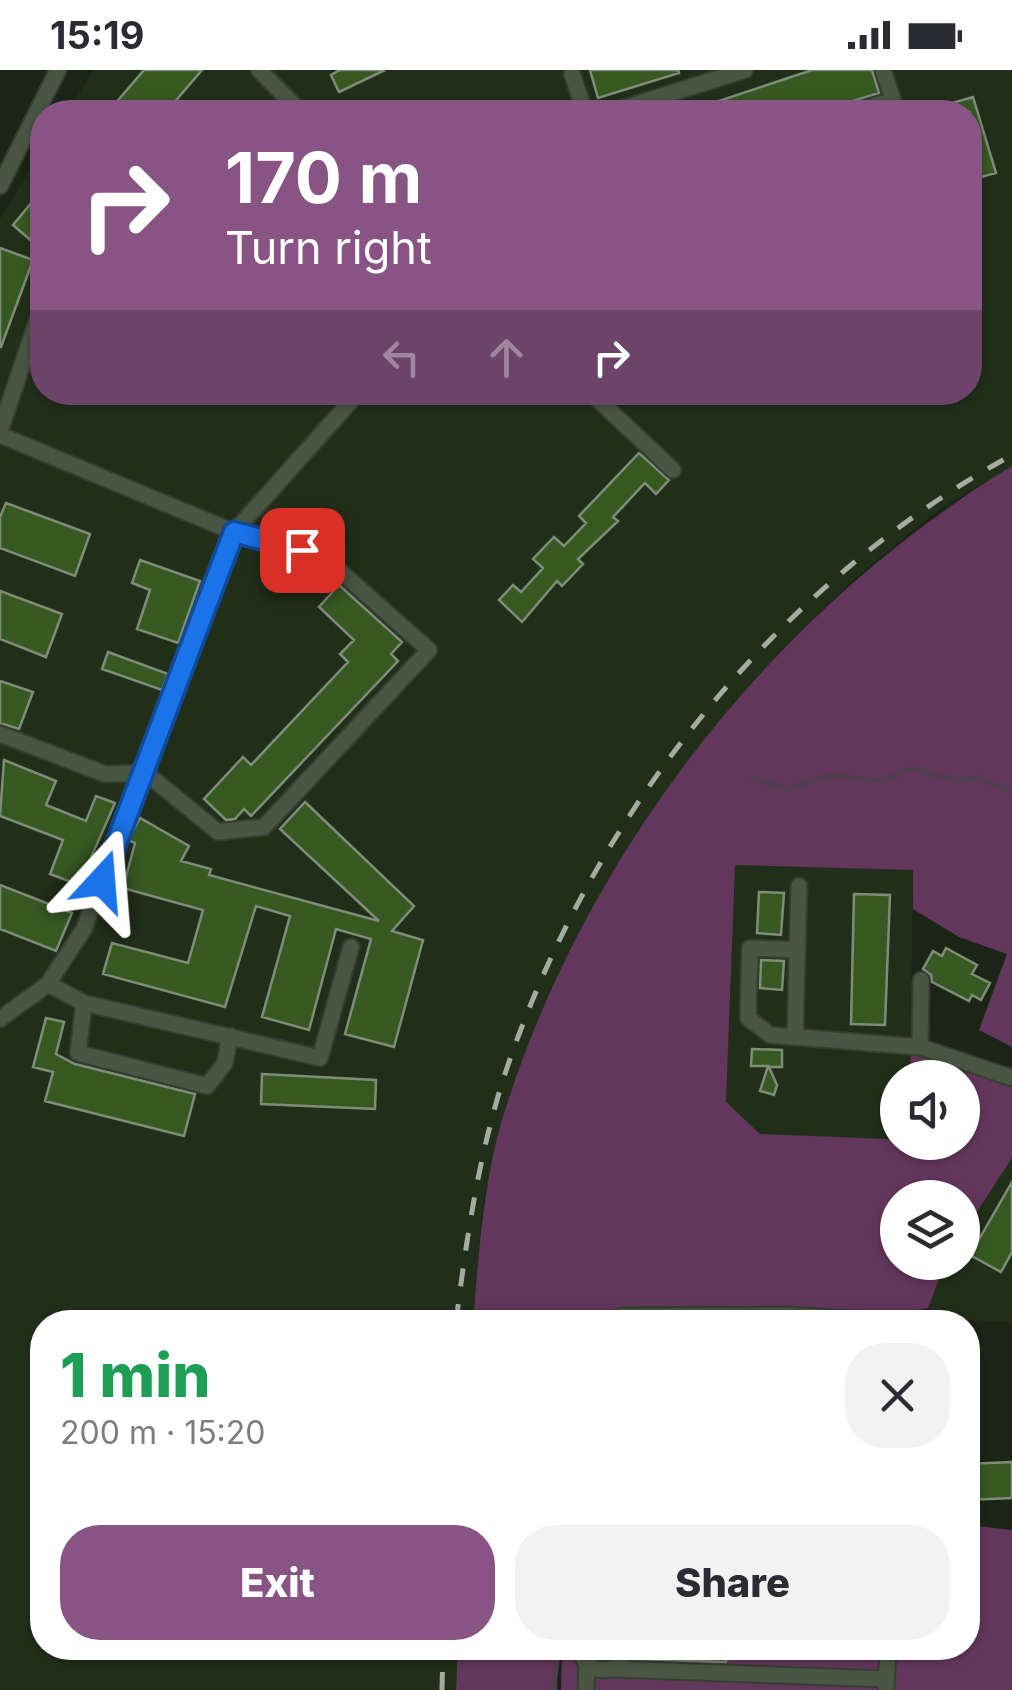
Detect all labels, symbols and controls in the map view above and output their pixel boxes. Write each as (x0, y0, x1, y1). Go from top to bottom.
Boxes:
text: 15:19 (50, 12, 144, 58)
text: 170 m (225, 135, 422, 220)
icon: right (60, 140, 190, 270)
text: Turn right (225, 220, 432, 275)
icon: left (374, 330, 429, 385)
icon: ahead (479, 330, 534, 385)
icon: right (584, 330, 639, 385)
pin (260, 508, 345, 593)
icon: arrive (275, 523, 330, 578)
position arrow (50, 829, 154, 933)
map controls (880, 1060, 980, 1280)
button: sound (880, 1060, 980, 1160)
button: layers (880, 1180, 980, 1280)
text: 1 min (60, 1339, 210, 1411)
button: close (845, 1343, 950, 1448)
text: 200 m · 15:20 (60, 1413, 266, 1452)
button: Exit (60, 1525, 495, 1640)
button: Share (515, 1525, 950, 1640)

